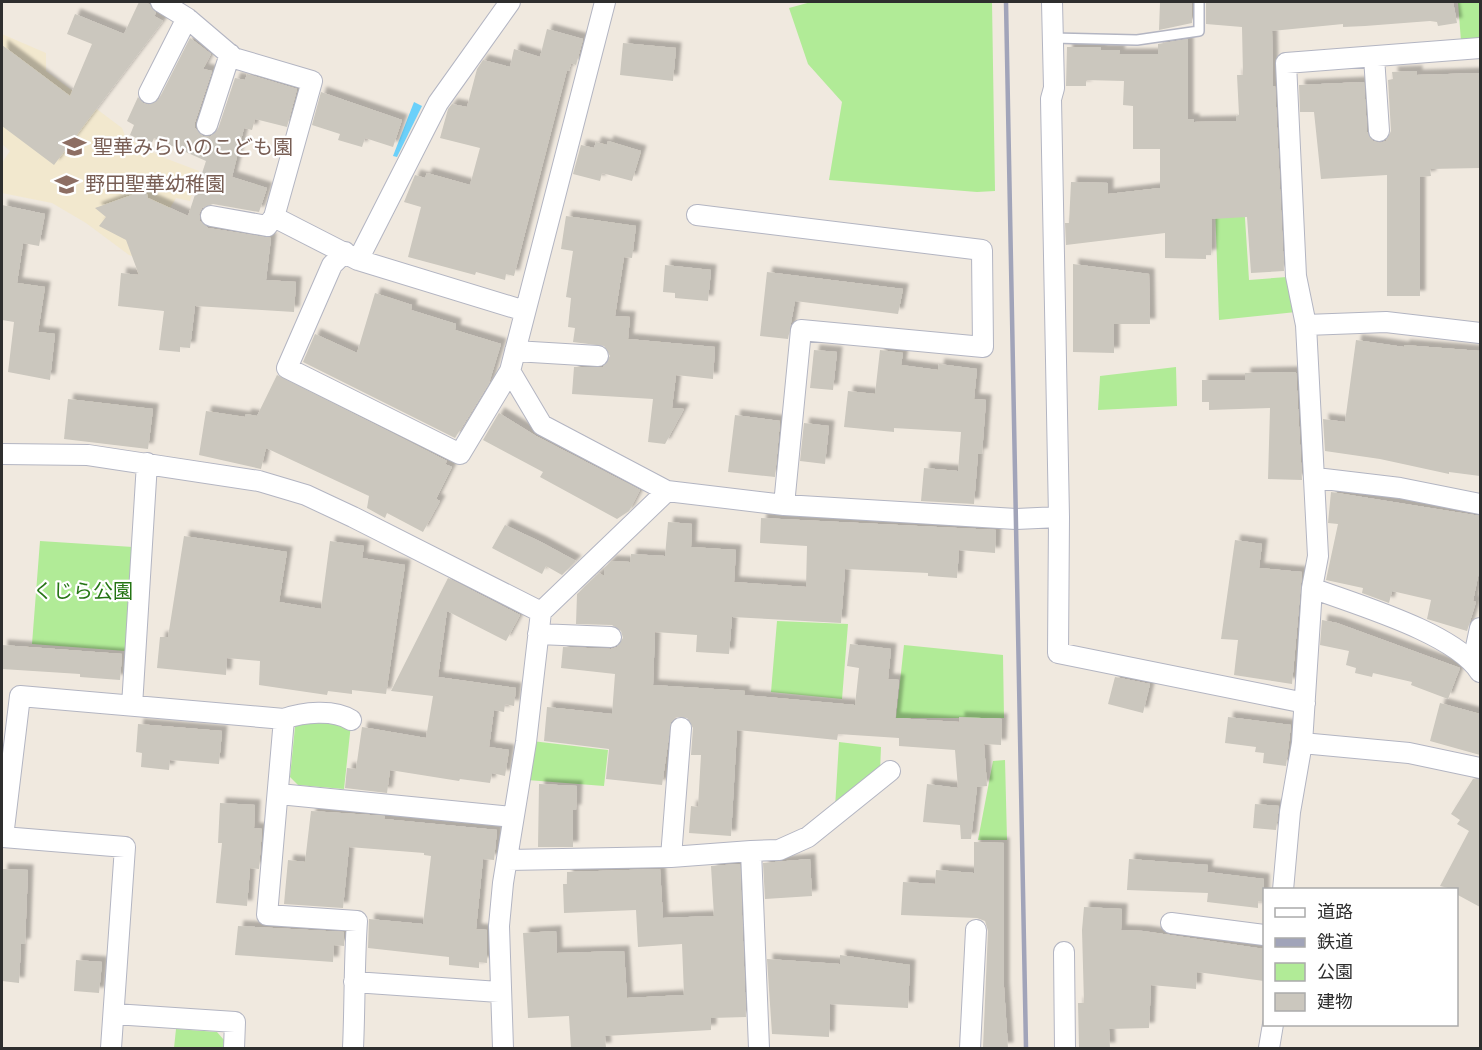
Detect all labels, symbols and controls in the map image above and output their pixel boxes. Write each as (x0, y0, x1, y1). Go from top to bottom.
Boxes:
school or university icon: 聖華みらいのこども園 (62, 134, 88, 160)
place label: 聖華みらいのこども園 (93, 135, 293, 159)
school or university icon: 野田聖華幼稚園 (54, 171, 80, 197)
place label: 野田聖華幼稚園 (85, 172, 225, 196)
park label: くじら公園 (33, 579, 133, 603)
legend (1263, 888, 1458, 1026)
text: 道路 (1317, 901, 1353, 922)
text: 鉄道 (1317, 931, 1353, 952)
text: 公園 (1317, 961, 1353, 982)
text: 建物 (1317, 991, 1353, 1012)

